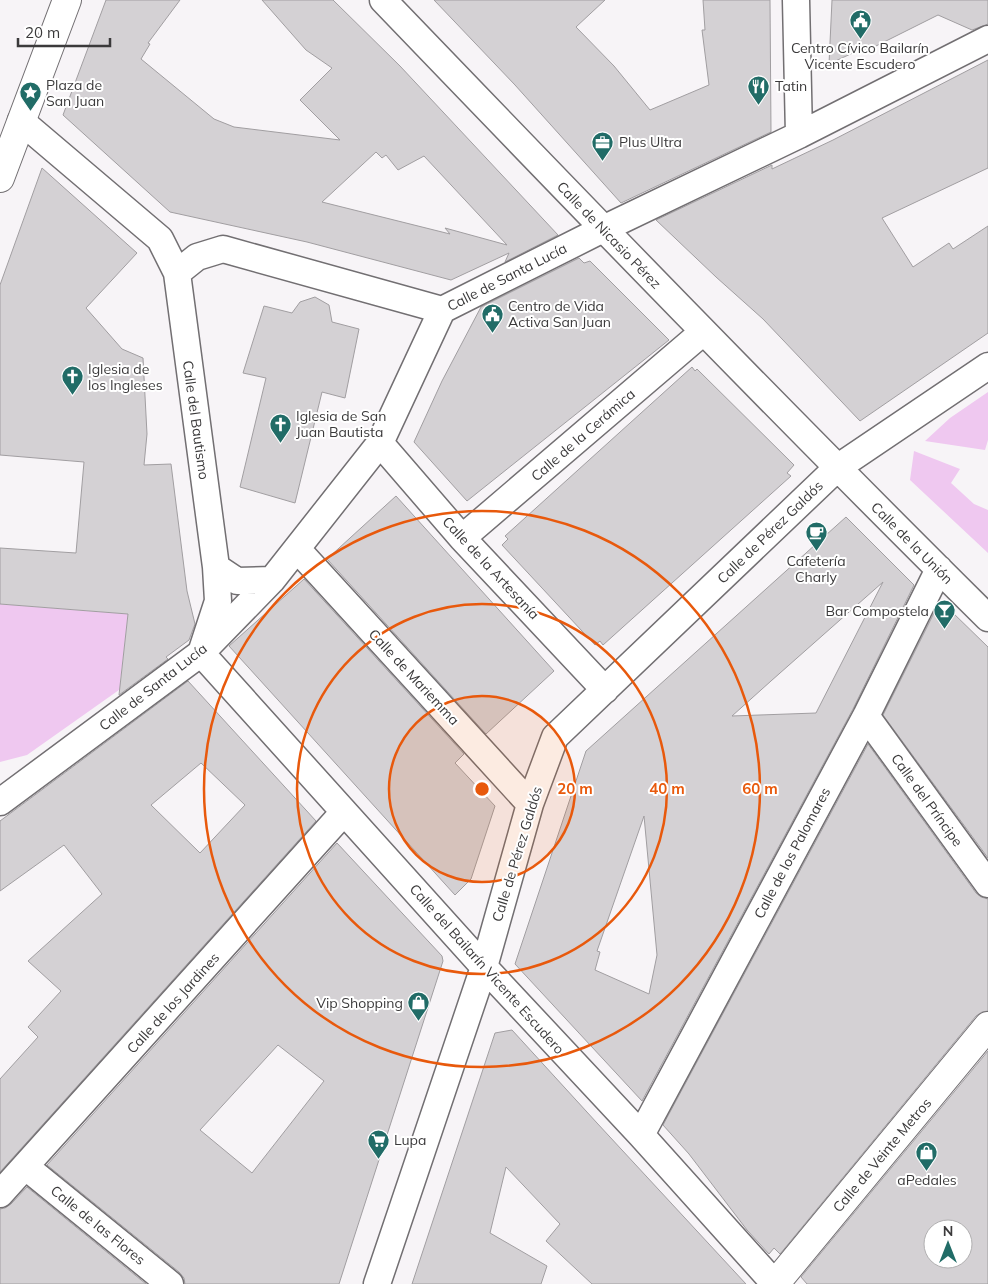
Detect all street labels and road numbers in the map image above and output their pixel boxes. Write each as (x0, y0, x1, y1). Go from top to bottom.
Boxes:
street label: Calle de Nicasio Pérez (553, 177, 665, 293)
street label: Calle de Santa Lucía (444, 239, 570, 315)
street label: Calle del Bautismo (179, 359, 213, 481)
street label: Calle de la Cerámica (527, 385, 639, 485)
street label: Calle de Pérez Galdós (713, 477, 827, 587)
street label: Calle de la Unión (867, 498, 957, 588)
street label: Calle de la Artesanía (439, 513, 543, 623)
street label: Calle de Mariemma (365, 625, 463, 729)
street label: Calle de Santa Lucía (95, 639, 211, 735)
street label: Calle del Príncipe (887, 750, 967, 850)
street label: Calle de Pérez Galdós (488, 784, 546, 924)
street label: Calle de los Palomares (750, 784, 834, 922)
street label: Calle del Bailarín Vicente Escudero (406, 880, 568, 1058)
street label: Calle de los Jardines (123, 949, 223, 1057)
street label: Calle de Veinte Metros (829, 1094, 935, 1216)
street label: Calle de las Flores (47, 1181, 149, 1269)

